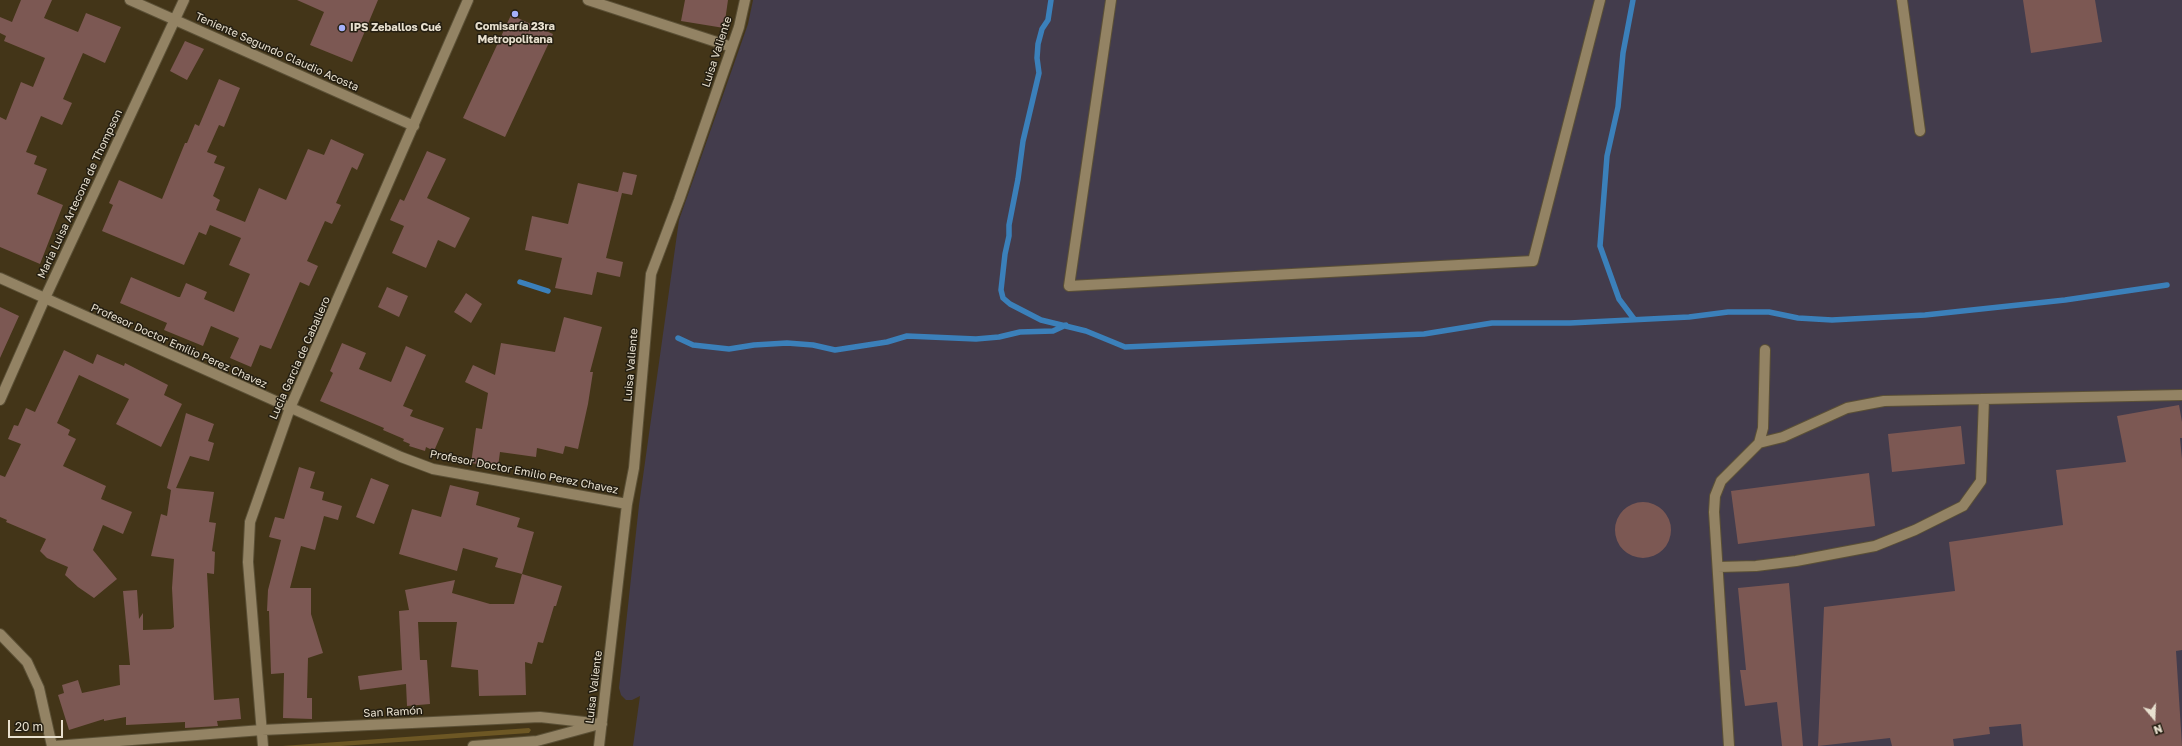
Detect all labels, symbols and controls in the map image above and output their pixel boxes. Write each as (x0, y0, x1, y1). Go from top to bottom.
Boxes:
marker: Comisaría 23ra Metropolitana (510, 9, 520, 19)
street label: Teniente Segundo Claudio Acosta (193, 10, 361, 94)
street label: Luisa Valiente (699, 15, 735, 89)
place label: Comisaría 23ra Metropolitana (475, 20, 555, 46)
place label: IPS Zeballos Cué (350, 21, 441, 35)
marker: IPS Zeballos Cué (337, 23, 347, 33)
street label: Maria Luisa Artecona de Thompson (35, 107, 125, 281)
street label: Lucia Garcia de Caballero (267, 294, 333, 422)
street label: Profesor Doctor Emilio Perez Chavez (89, 301, 269, 391)
street label: Luisa Valiente (621, 328, 641, 402)
street label: Profesor Doctor Emilio Perez Chavez (429, 447, 619, 497)
street label: Luisa Valiente (583, 650, 605, 724)
north arrow (2134, 698, 2174, 738)
street label: San Ramón (363, 704, 423, 720)
scale bar (10, 712, 65, 738)
text: 20 m (15, 719, 43, 734)
text: N (2152, 722, 2164, 737)

